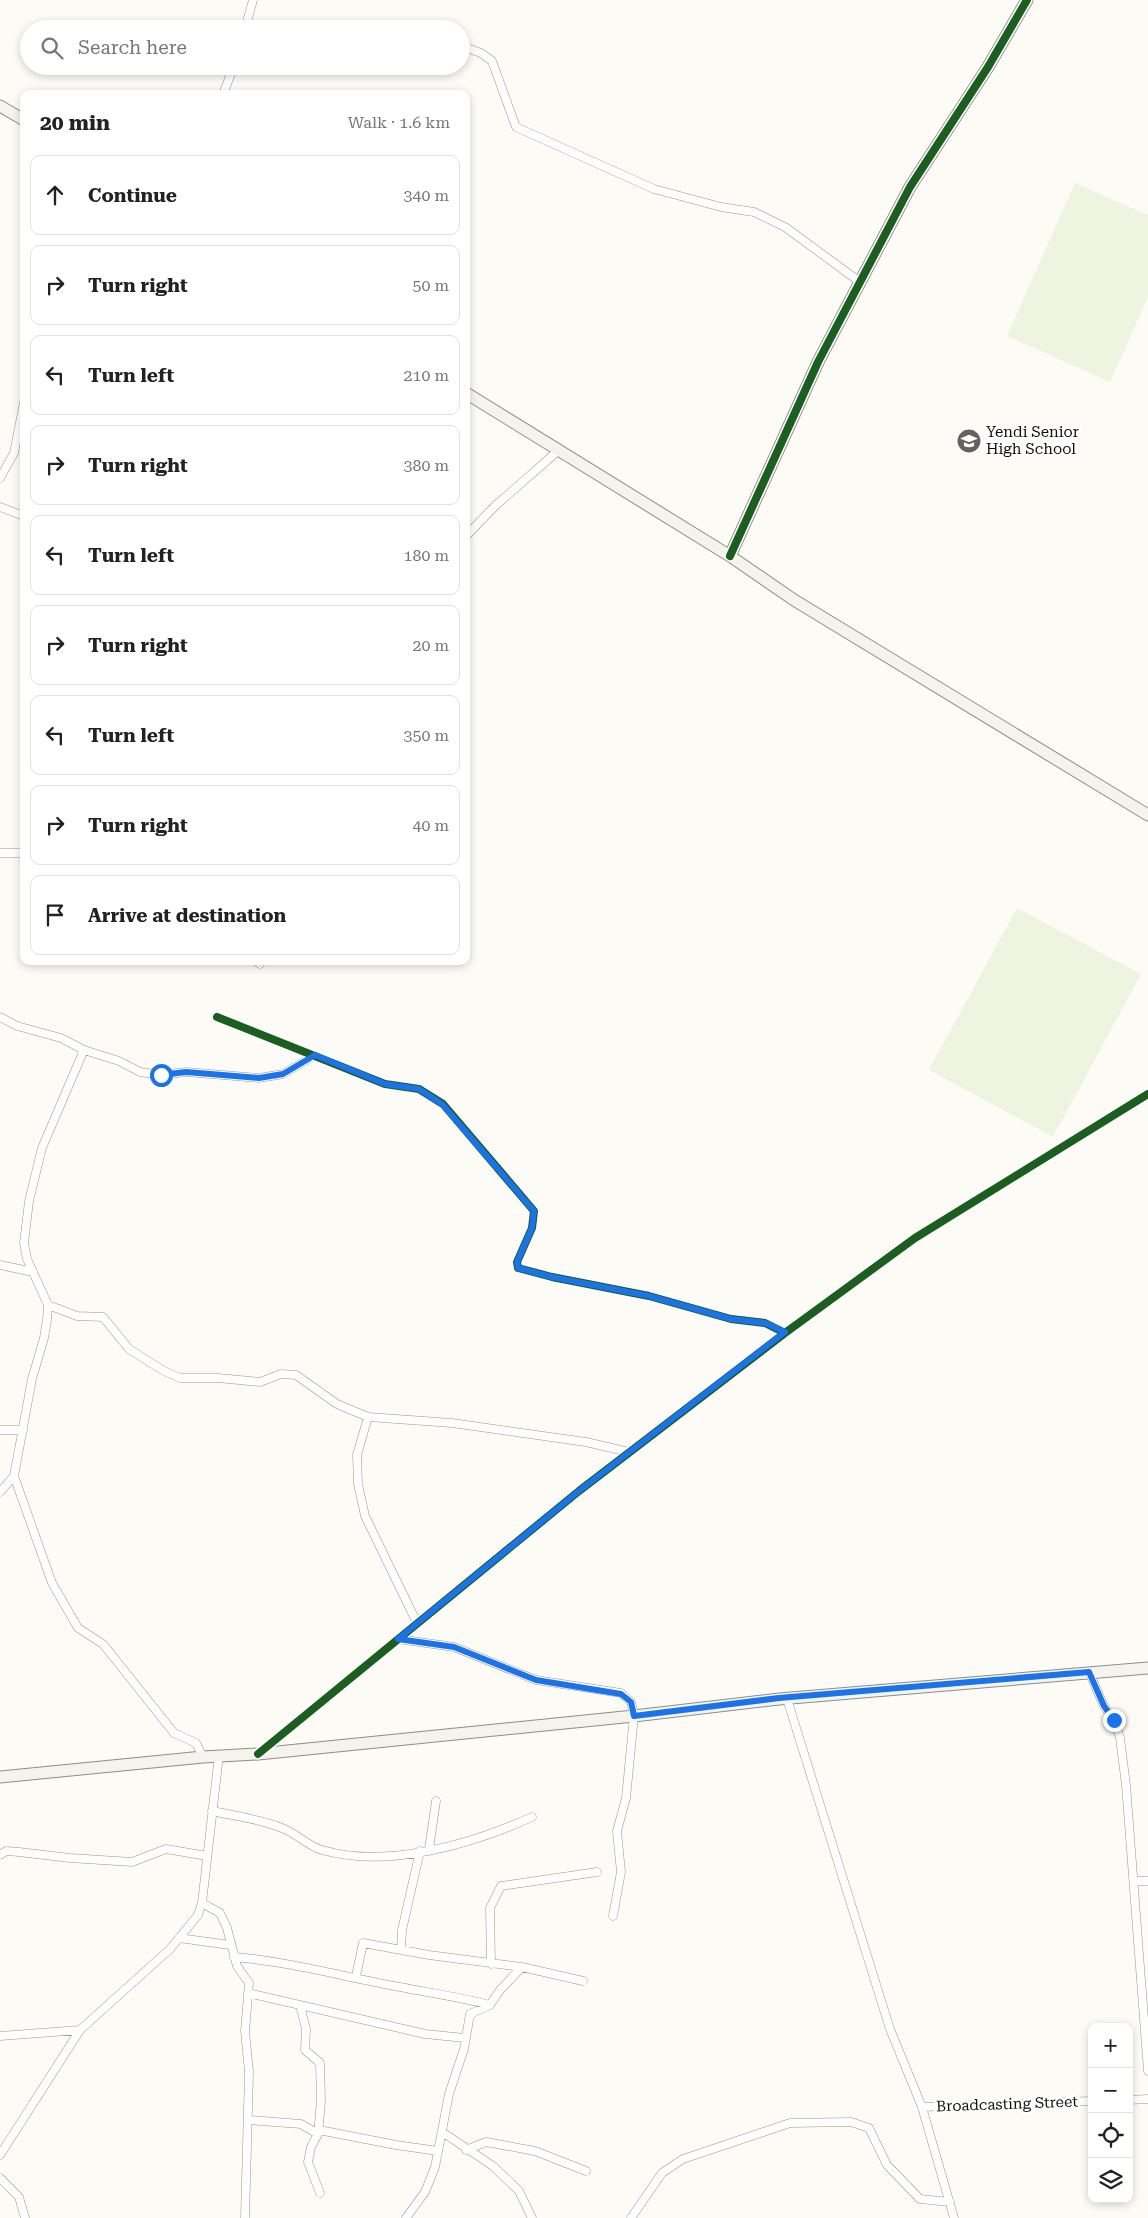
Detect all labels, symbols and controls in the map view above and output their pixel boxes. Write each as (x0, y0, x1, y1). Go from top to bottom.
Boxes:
search box (20, 20, 470, 75)
icon: search (38, 34, 66, 62)
text: Search here (78, 36, 187, 59)
text: 20 min (40, 111, 110, 135)
text: Walk · 1.6 km (348, 113, 450, 132)
icon: ahead (41, 181, 69, 209)
text: Continue (88, 184, 177, 207)
text: 340 m (403, 186, 449, 205)
icon: right (41, 271, 69, 299)
text: Turn right (88, 274, 188, 297)
text: 50 m (412, 276, 449, 295)
icon: left (41, 361, 69, 389)
text: Turn left (88, 364, 174, 387)
text: 210 m (403, 366, 449, 385)
place label: Yendi Senior High School (986, 423, 1079, 458)
school or university icon: Yendi Senior High School (956, 428, 982, 454)
icon: right (41, 451, 69, 479)
text: Turn right (88, 454, 188, 477)
text: 380 m (403, 456, 449, 475)
icon: left (41, 541, 69, 569)
text: Turn left (88, 544, 174, 567)
text: 180 m (403, 546, 449, 565)
icon: right (41, 631, 69, 659)
text: Turn right (88, 634, 188, 657)
text: 20 m (412, 636, 449, 655)
icon: left (41, 721, 69, 749)
text: Turn left (88, 724, 174, 747)
text: 350 m (403, 726, 449, 745)
icon: right (41, 811, 69, 839)
text: Turn right (88, 814, 188, 837)
text: 40 m (412, 816, 449, 835)
icon: arrive (41, 901, 69, 929)
text: Arrive at destination (88, 904, 286, 927)
route start (150, 1064, 173, 1087)
route end (1103, 1709, 1126, 1732)
map controls (1088, 2023, 1133, 2203)
button: + (1088, 2023, 1133, 2068)
button: − (1088, 2068, 1133, 2113)
street label: Broadcasting Street (936, 2093, 1079, 2115)
button: locate (1088, 2113, 1133, 2158)
button: layers (1088, 2158, 1133, 2203)

